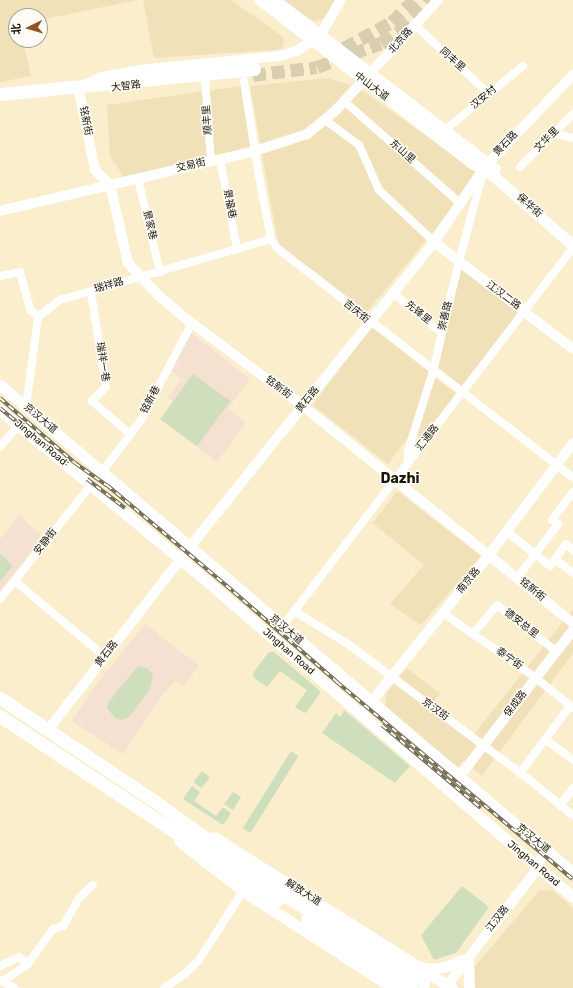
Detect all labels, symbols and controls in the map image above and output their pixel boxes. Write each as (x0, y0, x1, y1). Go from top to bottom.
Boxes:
north arrow (8, 8, 48, 48)
text: 北 (10, 23, 23, 35)
street label: 北京路 (387, 26, 415, 56)
street label: 同丰里 (437, 46, 467, 74)
street label: 中山大道 (351, 70, 391, 104)
street label: 大智路 (110, 79, 142, 95)
street label: 汉安村 (469, 84, 499, 112)
street label: 铭新街 (76, 105, 94, 137)
street label: 顺丰里 (201, 105, 215, 135)
street label: 文华里 (532, 125, 562, 155)
street label: 黄石路 (491, 129, 521, 159)
street label: 东山里 (387, 138, 417, 166)
street label: 交易街 (175, 157, 207, 175)
street label: 景福巷 (220, 188, 238, 220)
street label: 保华街 (514, 192, 544, 220)
street label: 景家巷 (140, 209, 158, 241)
street label: 瑞祥路 (93, 276, 125, 296)
street label: 江汉二路 (483, 279, 523, 313)
street label: 吉庆街 (341, 298, 371, 326)
street label: 先锋里 (403, 299, 433, 327)
street label: 崇善路 (437, 300, 455, 332)
street label: 瑞祥一巷 (93, 341, 111, 383)
street label: 铭新街 (262, 374, 294, 402)
street label: 铭新巷 (139, 384, 163, 416)
street label: 黄石路 (294, 385, 322, 415)
street label: 京汉大道 (21, 402, 59, 436)
street label: Jinghan Road (11, 418, 69, 468)
street label: 汇通路 (414, 422, 442, 454)
district label: Dazhi (380, 471, 420, 487)
street label: 安静街 (32, 526, 60, 558)
street label: 南京路 (455, 566, 483, 596)
street label: 铭新街 (517, 576, 547, 604)
street label: 德安总里 (502, 607, 540, 641)
street label: 京汉大道 (267, 613, 305, 647)
street label: Jinghan Road (260, 626, 316, 678)
street label: 黄石路 (93, 638, 121, 670)
street label: 泰宁街 (493, 645, 525, 673)
street label: 保成路 (502, 688, 530, 720)
street label: 京汉街 (419, 696, 451, 724)
street label: 京汉大道 (514, 822, 552, 856)
street label: Jinghan Road (504, 839, 562, 889)
street label: 解放大道 (283, 877, 323, 909)
street label: 江汉路 (484, 903, 512, 935)

